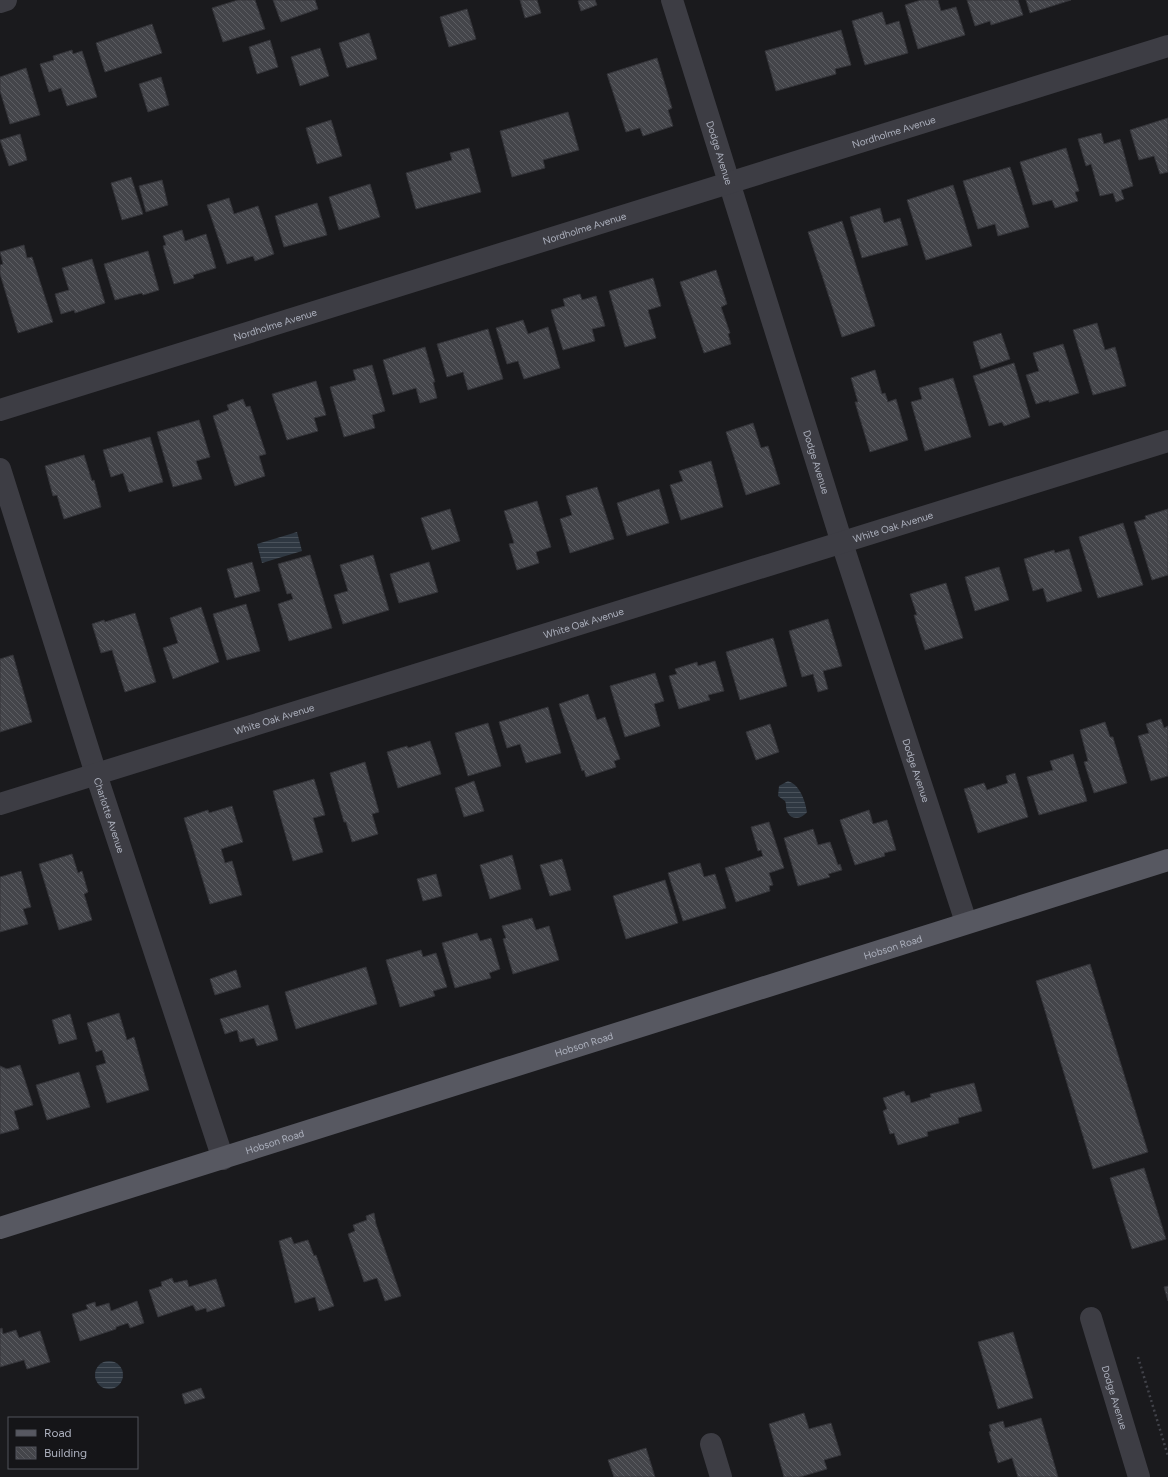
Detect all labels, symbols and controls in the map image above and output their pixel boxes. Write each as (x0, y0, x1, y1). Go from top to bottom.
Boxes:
street label: Nordholme Avenue (850, 112, 937, 151)
street label: Dodge Avenue (704, 119, 736, 187)
street label: Nordholme Avenue (541, 209, 628, 247)
street label: Nordholme Avenue (232, 305, 319, 343)
street label: Dodge Avenue (801, 428, 833, 496)
street label: White Oak Avenue (851, 508, 935, 545)
street label: White Oak Avenue (542, 604, 626, 641)
street label: White Oak Avenue (232, 700, 316, 737)
street label: Dodge Avenue (900, 737, 933, 804)
street label: Charlotte Avenue (91, 776, 128, 855)
street label: Hobson Road (862, 931, 924, 962)
street label: Hobson Road (553, 1029, 615, 1059)
street label: Hobson Road (244, 1126, 306, 1157)
street label: Dodge Avenue (1099, 1364, 1131, 1432)
legend (8, 1417, 138, 1469)
text: Road (44, 1426, 72, 1440)
text: Building (44, 1446, 87, 1460)

